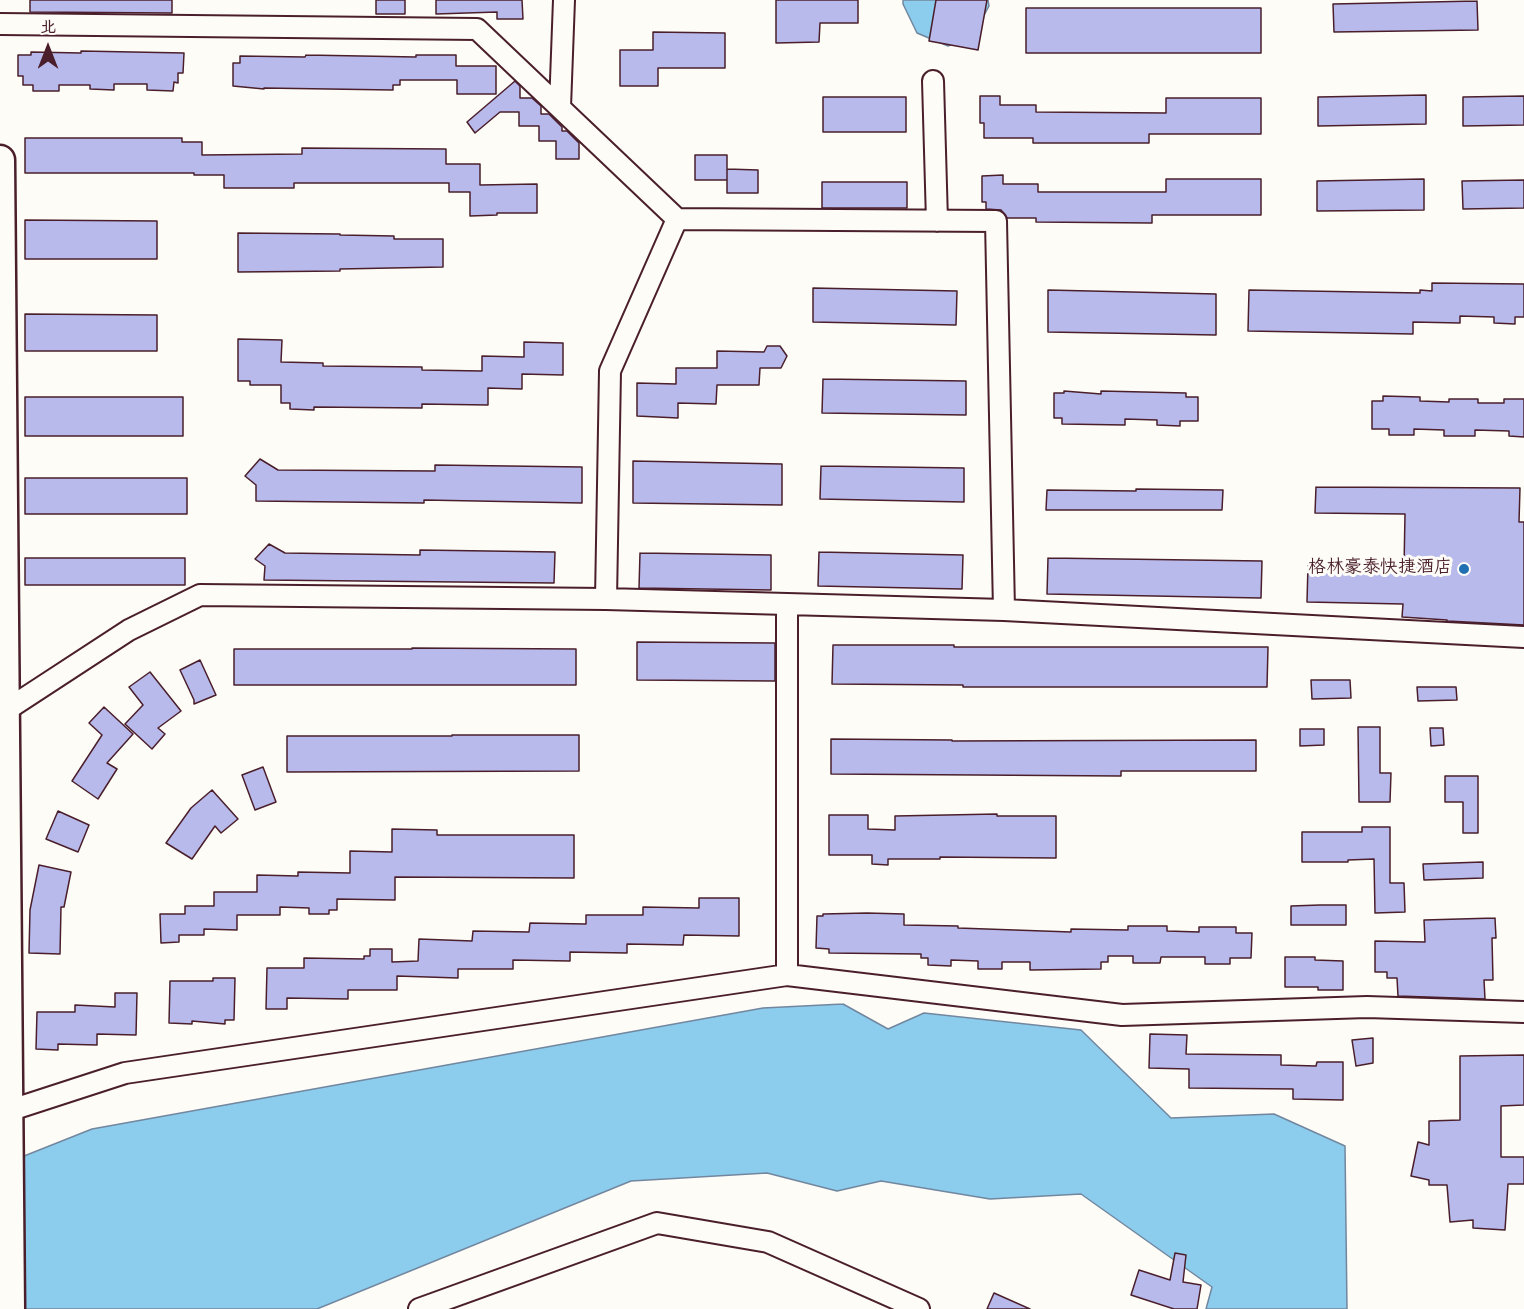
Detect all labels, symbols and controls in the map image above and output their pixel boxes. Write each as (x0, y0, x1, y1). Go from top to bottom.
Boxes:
north arrow (18, 18, 78, 78)
text: 北 (40, 20, 56, 39)
place label: 格林豪泰快捷酒店 (1308, 558, 1452, 580)
marker: 格林豪泰快捷酒店 (1457, 562, 1471, 576)

